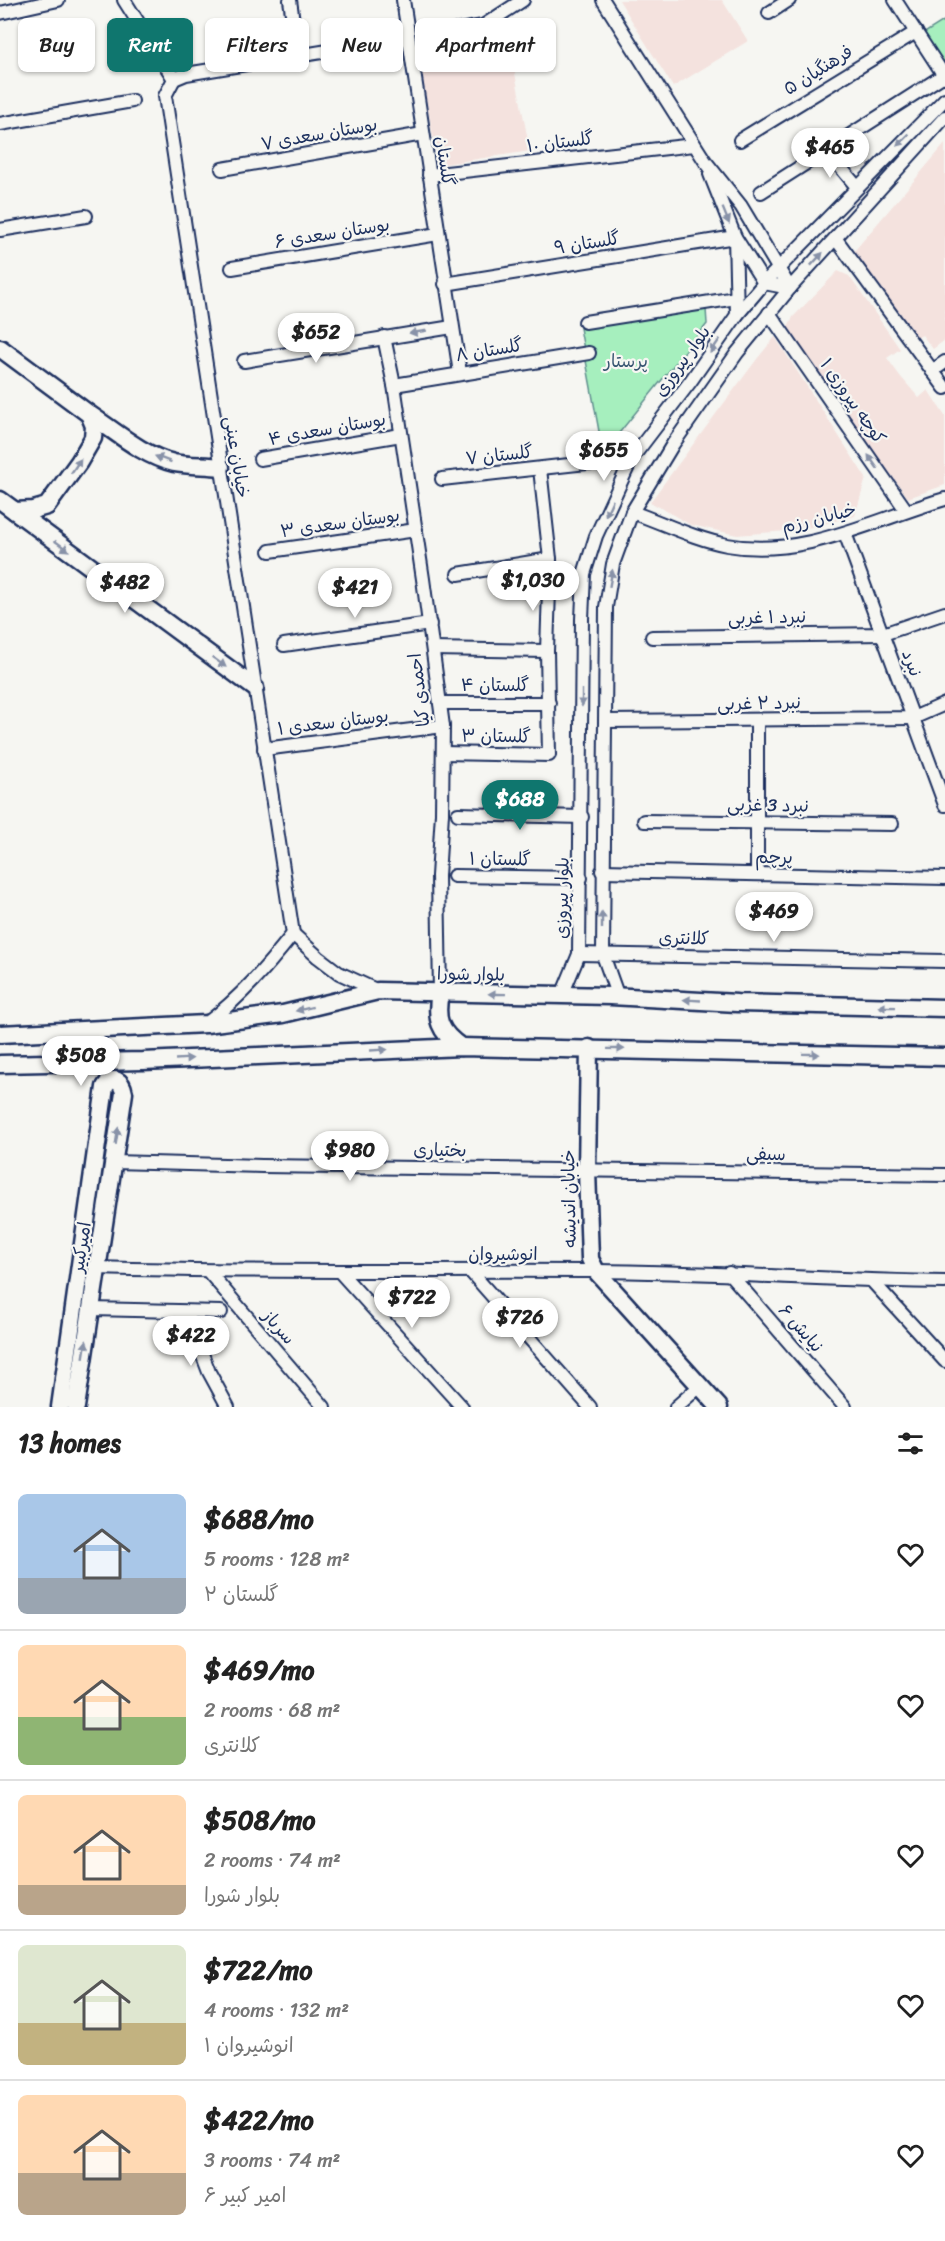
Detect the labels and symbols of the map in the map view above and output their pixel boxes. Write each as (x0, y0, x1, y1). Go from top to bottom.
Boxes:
street label: فرهنگیان ۵ (777, 36, 859, 104)
street label: بوستان سعدی ۷ (258, 108, 380, 160)
street label: گلستان ۱۰ (525, 122, 596, 162)
pin: $465 (794, 128, 866, 179)
one-way arrow (897, 133, 911, 147)
street label: گلستان (426, 134, 464, 188)
one-way arrow (722, 207, 732, 225)
street label: بوستان سعدی ۶ (272, 208, 392, 258)
street label: گلستان ۹ (552, 222, 623, 264)
one-way arrow (810, 252, 823, 267)
pin: $652 (280, 313, 352, 364)
street label: بلوار پیروزی (645, 318, 719, 404)
one-way arrow (408, 328, 427, 337)
street label: گلستان ۸ (453, 329, 525, 371)
one-way arrow (709, 337, 721, 353)
park label: پرستار (602, 345, 648, 377)
street label: کوچه پیروزی ۱ (811, 351, 895, 451)
street label: بوستان سعدی ۴ (266, 403, 388, 455)
street label: خیابان عینی (215, 414, 259, 500)
pin: $655 (568, 431, 640, 482)
street label: گلستان ۷ (464, 436, 535, 474)
one-way arrow (154, 453, 172, 463)
one-way arrow (868, 454, 879, 470)
one-way arrow (70, 458, 82, 474)
street label: خیابان رزم (778, 493, 860, 543)
street label: بوستان سعدی ۳ (278, 499, 402, 547)
one-way arrow (604, 500, 614, 518)
one-way arrow (54, 540, 70, 552)
pin: $1,030 (484, 561, 582, 612)
pin: $482 (89, 563, 161, 614)
pin: $421 (319, 568, 391, 619)
one-way arrow (607, 569, 616, 588)
street label: نبرد ۱ غربی (728, 600, 806, 634)
street label: نبرد (892, 645, 932, 681)
street label: احمدی کیا (399, 651, 439, 729)
one-way arrow (211, 655, 226, 667)
street label: گلستان ۴ (461, 669, 530, 701)
street label: نبرد ۲ غربی (717, 686, 801, 720)
one-way arrow (577, 689, 587, 708)
street label: بوستان سعدی ۱ (275, 699, 391, 745)
street label: گلستان ۳ (461, 719, 531, 753)
pin: $688 (484, 780, 556, 831)
street label: نبرد 3 غربی (727, 788, 809, 822)
street label: پرچم (755, 841, 793, 873)
street label: گلستان ۱ (469, 842, 531, 876)
street label: بلوار پیروزی (545, 857, 579, 939)
pin: $469 (738, 892, 810, 943)
one-way arrow (597, 910, 607, 929)
street label: کلانتری (658, 922, 710, 954)
street label: بلوار شورا (437, 957, 505, 991)
one-way arrow (487, 989, 506, 999)
one-way arrow (682, 996, 701, 1005)
one-way arrow (877, 1002, 896, 1011)
one-way arrow (295, 1004, 313, 1014)
pin: $508 (45, 1036, 117, 1087)
one-way arrow (607, 1044, 626, 1054)
one-way arrow (370, 1046, 389, 1055)
one-way arrow (802, 1049, 821, 1058)
one-way arrow (175, 1055, 194, 1064)
one-way arrow (113, 1126, 122, 1145)
pin: $980 (314, 1131, 386, 1182)
street label: بختیاری (413, 1134, 467, 1166)
street label: سیفی (746, 1138, 786, 1170)
street label: خیابان اندیشه (552, 1149, 586, 1249)
street label: امیرکبیر (61, 1220, 101, 1276)
street label: انوشیروان (468, 1238, 538, 1270)
pin: $722 (376, 1278, 448, 1329)
street label: نیایش ۶ (770, 1296, 832, 1360)
pin: $726 (484, 1298, 556, 1349)
street label: سرباز (253, 1300, 304, 1352)
pin: $422 (155, 1316, 227, 1367)
one-way arrow (81, 1340, 90, 1359)

